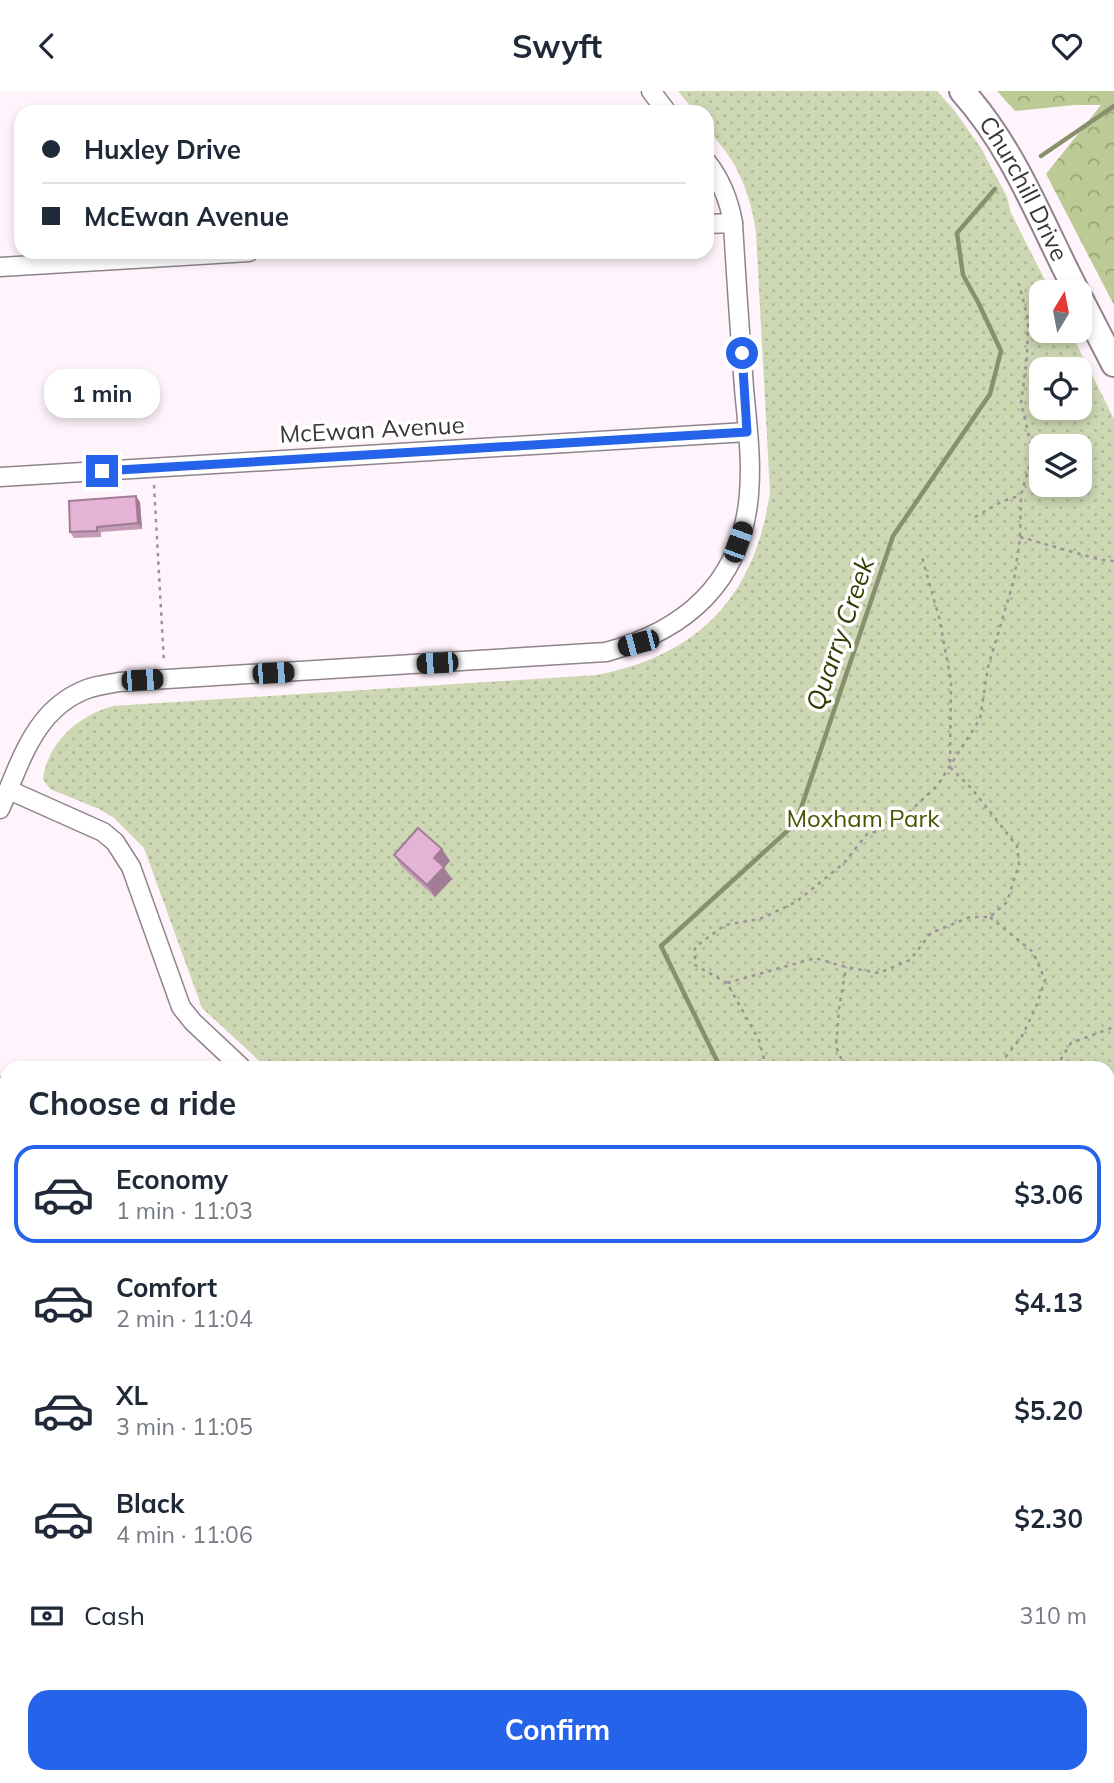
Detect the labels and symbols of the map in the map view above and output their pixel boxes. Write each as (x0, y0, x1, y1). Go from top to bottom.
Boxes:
street label: Churchill Drive (973, 110, 1075, 266)
north arrow (1029, 280, 1092, 343)
route start (726, 337, 758, 369)
callout: 1 min (44, 369, 160, 419)
street label: McEwan Avenue (279, 409, 465, 449)
route end (86, 455, 118, 487)
car (721, 519, 756, 565)
water label: Quarry Creek (798, 552, 881, 715)
car (615, 627, 662, 659)
car (416, 651, 459, 675)
car (252, 661, 295, 685)
car (121, 668, 164, 692)
park label: Moxham Park (786, 803, 940, 833)

